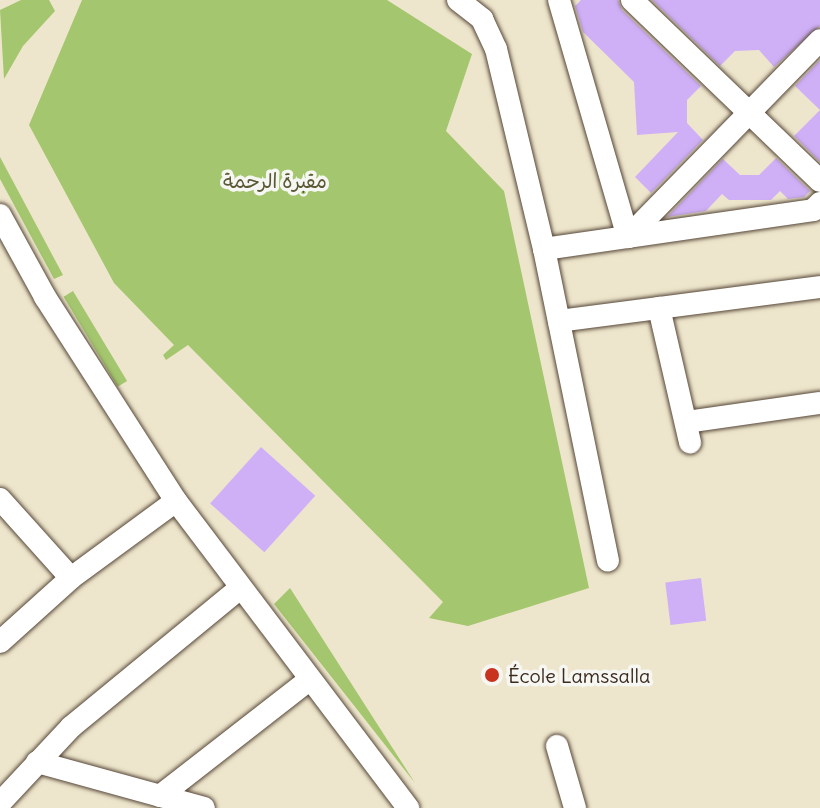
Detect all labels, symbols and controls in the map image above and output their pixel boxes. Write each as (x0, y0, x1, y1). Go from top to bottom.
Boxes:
park label: مقبرة الرحمة (223, 168, 327, 192)
place label: École Lamssalla (508, 663, 650, 687)
marker: École Lamssalla (483, 666, 501, 684)

